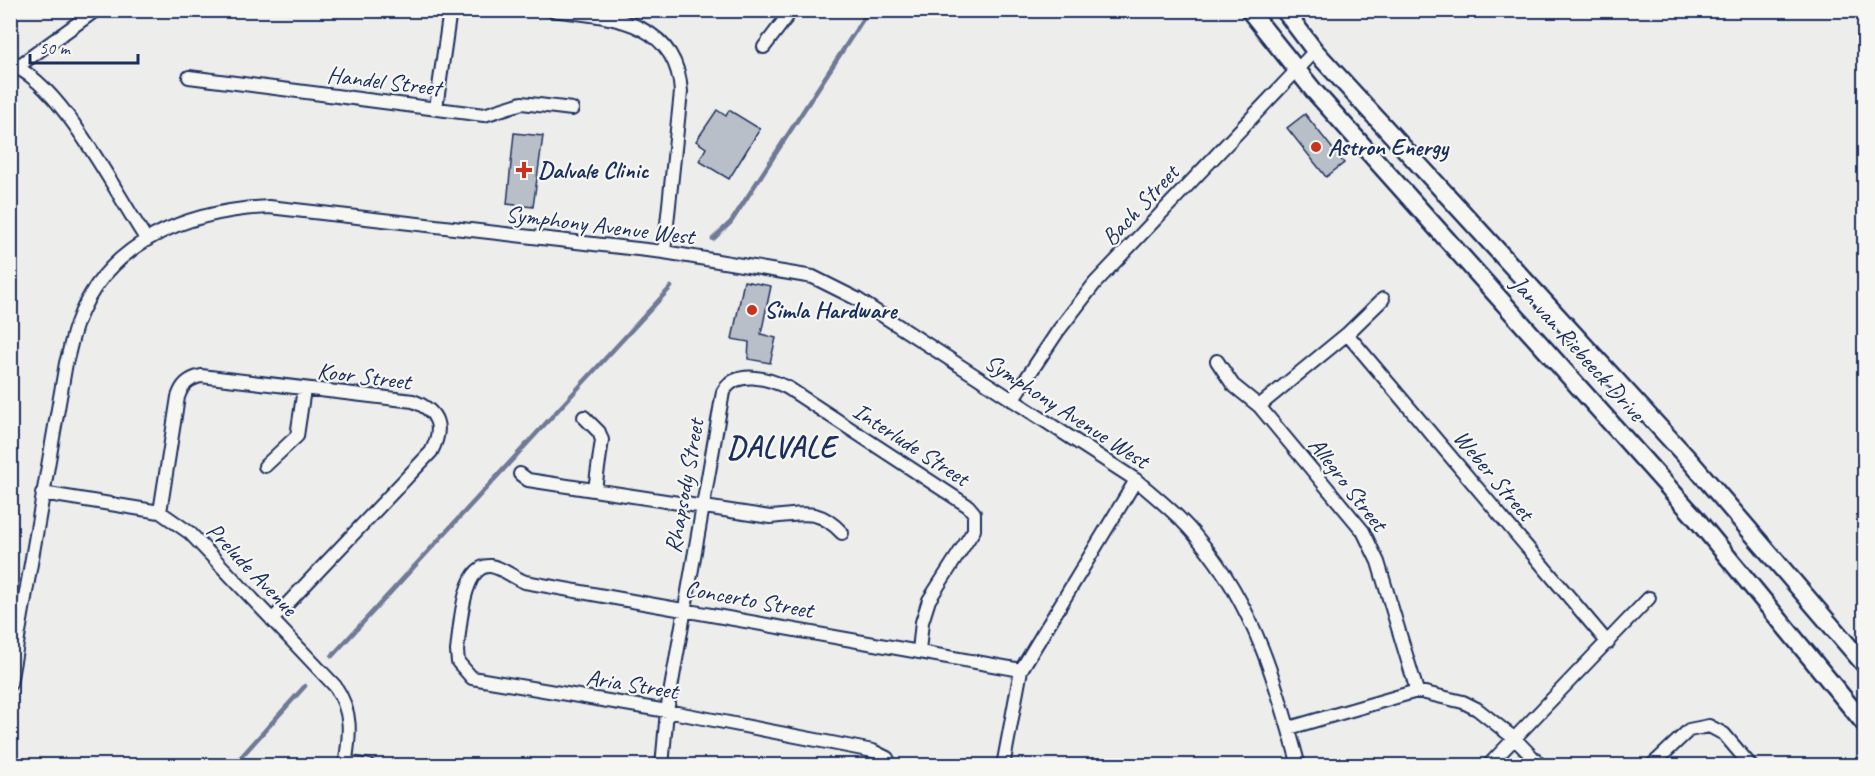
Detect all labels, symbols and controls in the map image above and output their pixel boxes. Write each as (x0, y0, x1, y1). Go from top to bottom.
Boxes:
scale bar (30, 27, 138, 65)
text: 50 m (39, 37, 72, 59)
street label: Handel Street (326, 59, 446, 103)
place label: Astron Energy (1328, 132, 1450, 162)
marker: Astron Energy (1309, 140, 1323, 154)
place label: Dalvale Clinic (538, 155, 649, 185)
street label: Bach Street (1095, 157, 1186, 252)
marker: Dalvale Clinic (515, 161, 533, 179)
street label: Symphony Avenue West (504, 199, 698, 252)
street label: Jan van Riebeeck Drive (1504, 268, 1653, 429)
place label: Simla Hardware (764, 295, 898, 325)
marker: Simla Hardware (745, 303, 759, 317)
street label: Symphony Avenue West (979, 347, 1156, 476)
street label: Koor Street (316, 355, 414, 397)
street label: Interlude Street (847, 395, 976, 494)
street label: Rhapsody Street (657, 415, 711, 555)
street label: Weber Street (1447, 423, 1542, 528)
district label: DALVALE (727, 428, 839, 466)
street label: Allegro Street (1302, 431, 1395, 539)
street label: Prelude Avenue (200, 516, 306, 624)
street label: Concerto Street (683, 573, 817, 625)
street label: Aria Street (584, 662, 682, 706)

